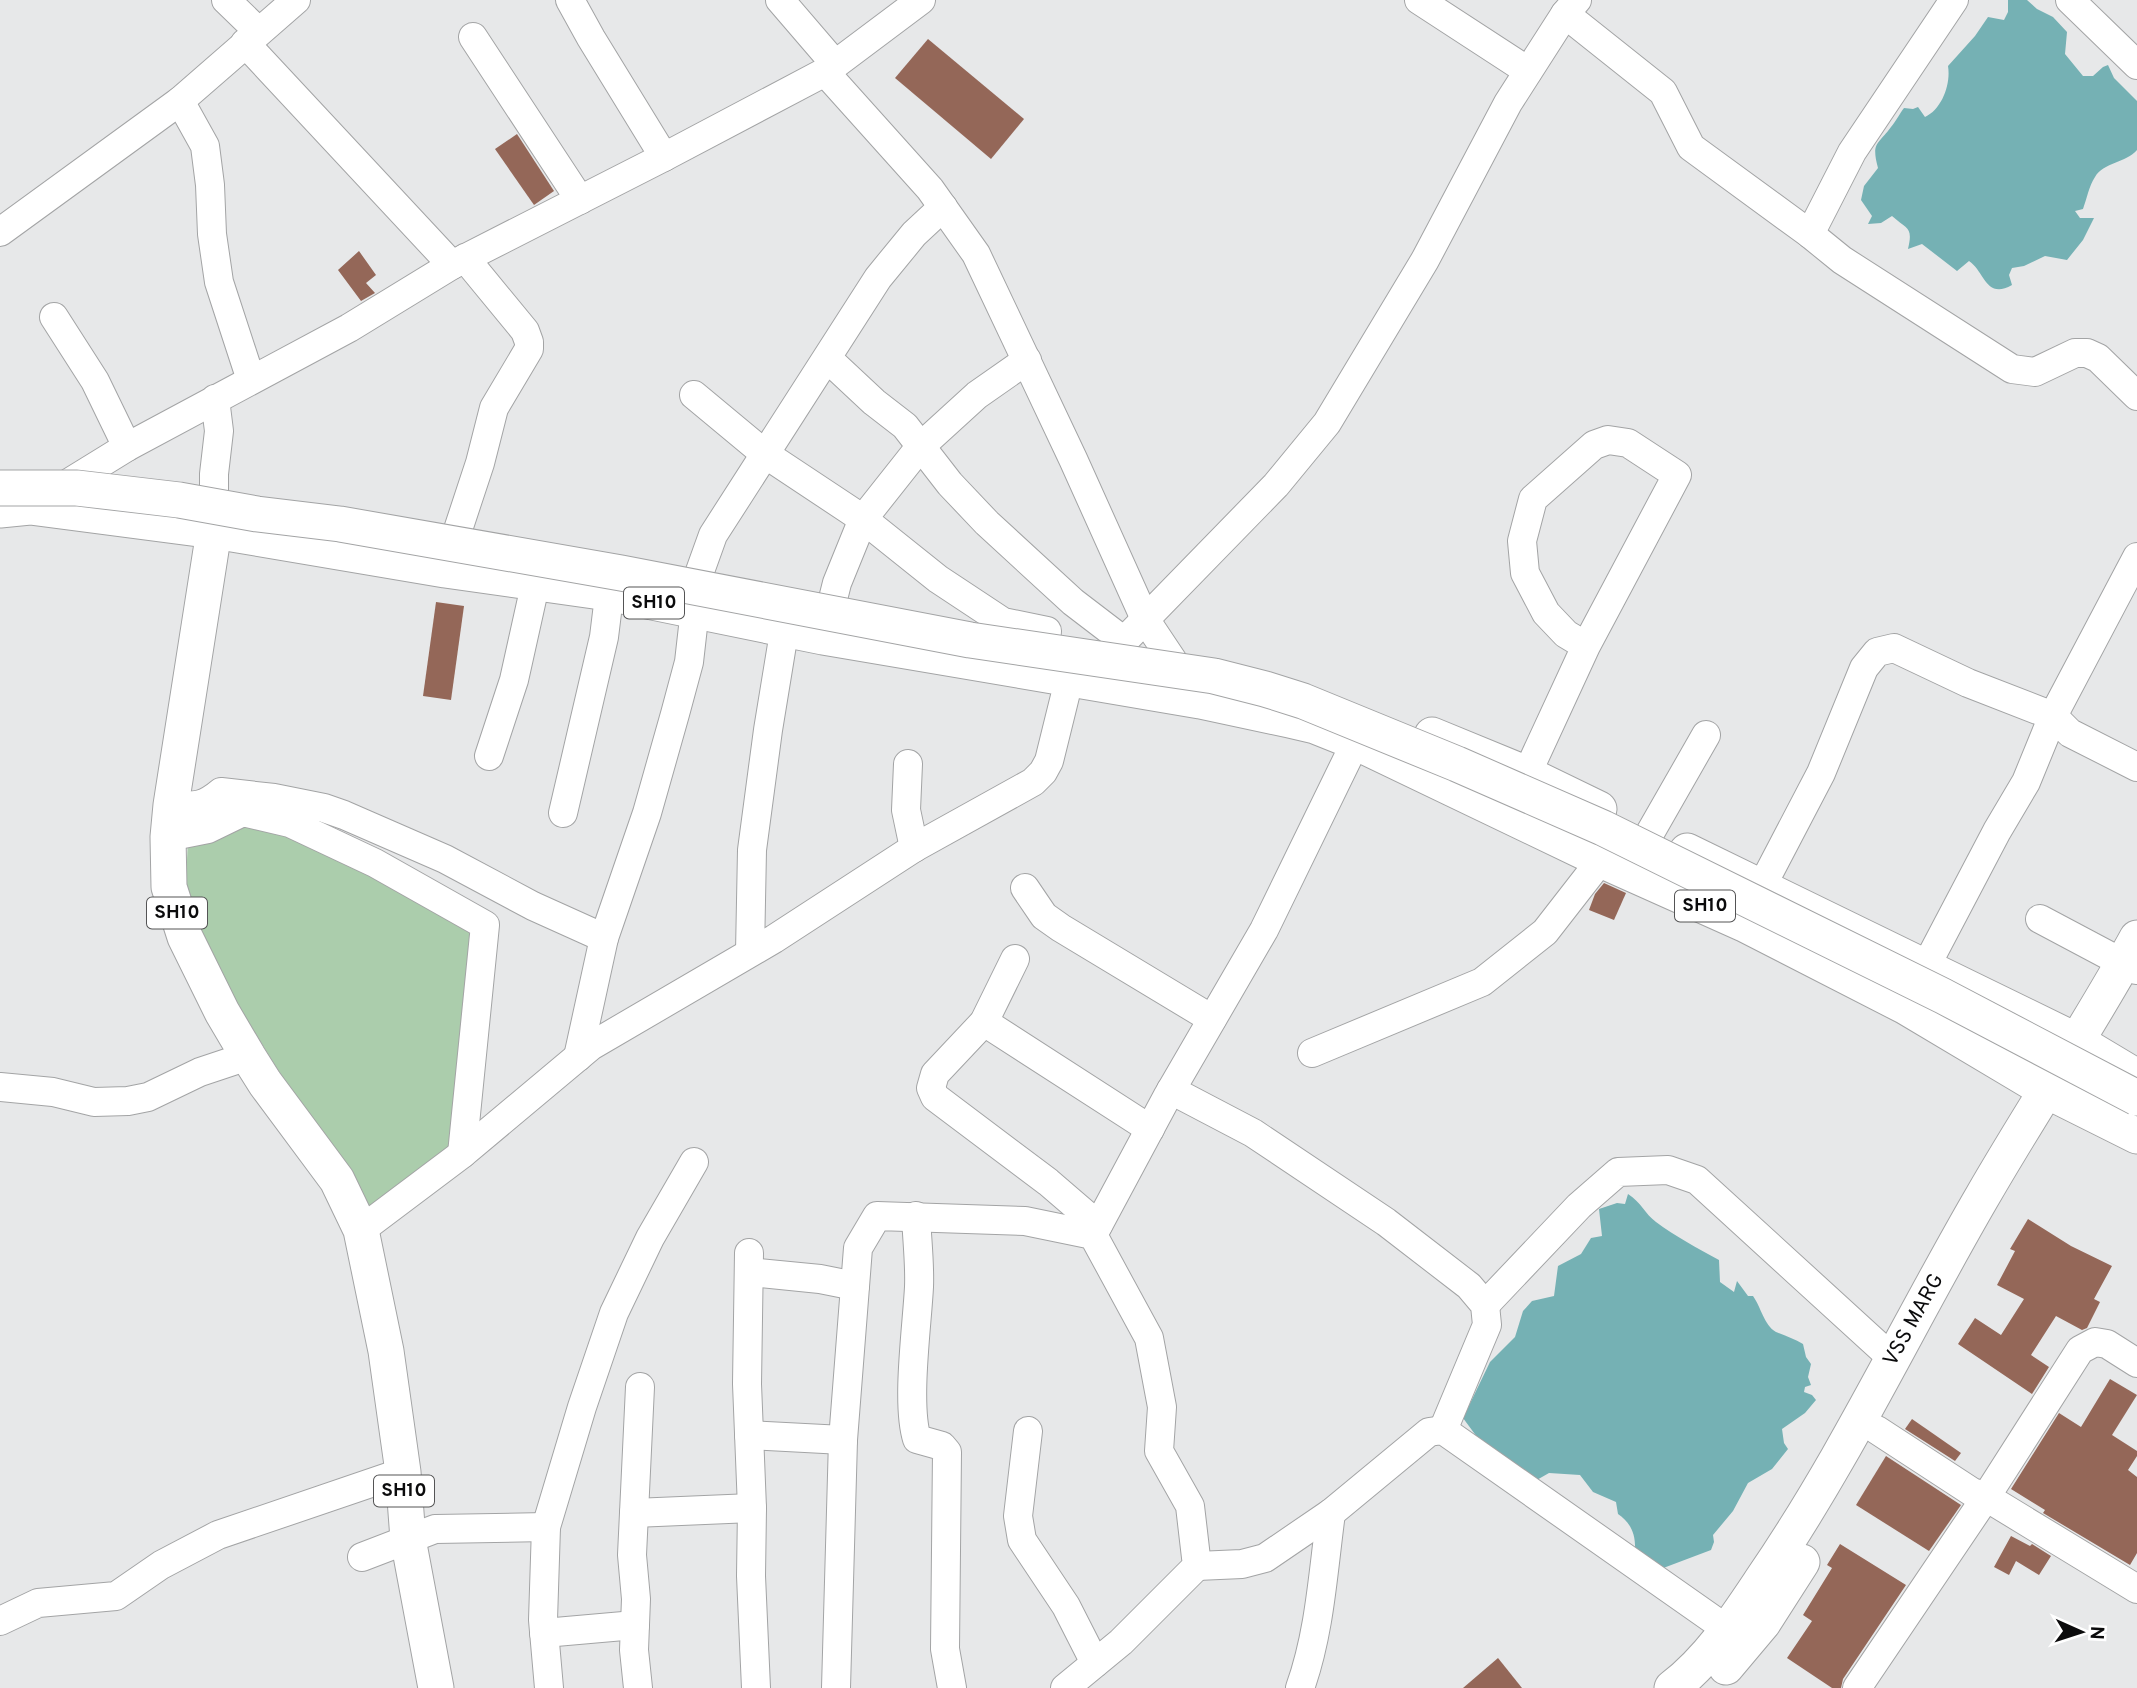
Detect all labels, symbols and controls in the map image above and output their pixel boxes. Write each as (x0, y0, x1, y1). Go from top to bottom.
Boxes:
road number: SH10 (624, 588, 684, 618)
road number: SH10 (1675, 890, 1735, 922)
road number: SH10 (147, 897, 207, 928)
street label: VSS MARG (1878, 1269, 1950, 1371)
road number: SH10 (374, 1476, 434, 1506)
north arrow (2046, 1597, 2116, 1667)
text: N (2084, 1625, 2108, 1640)

